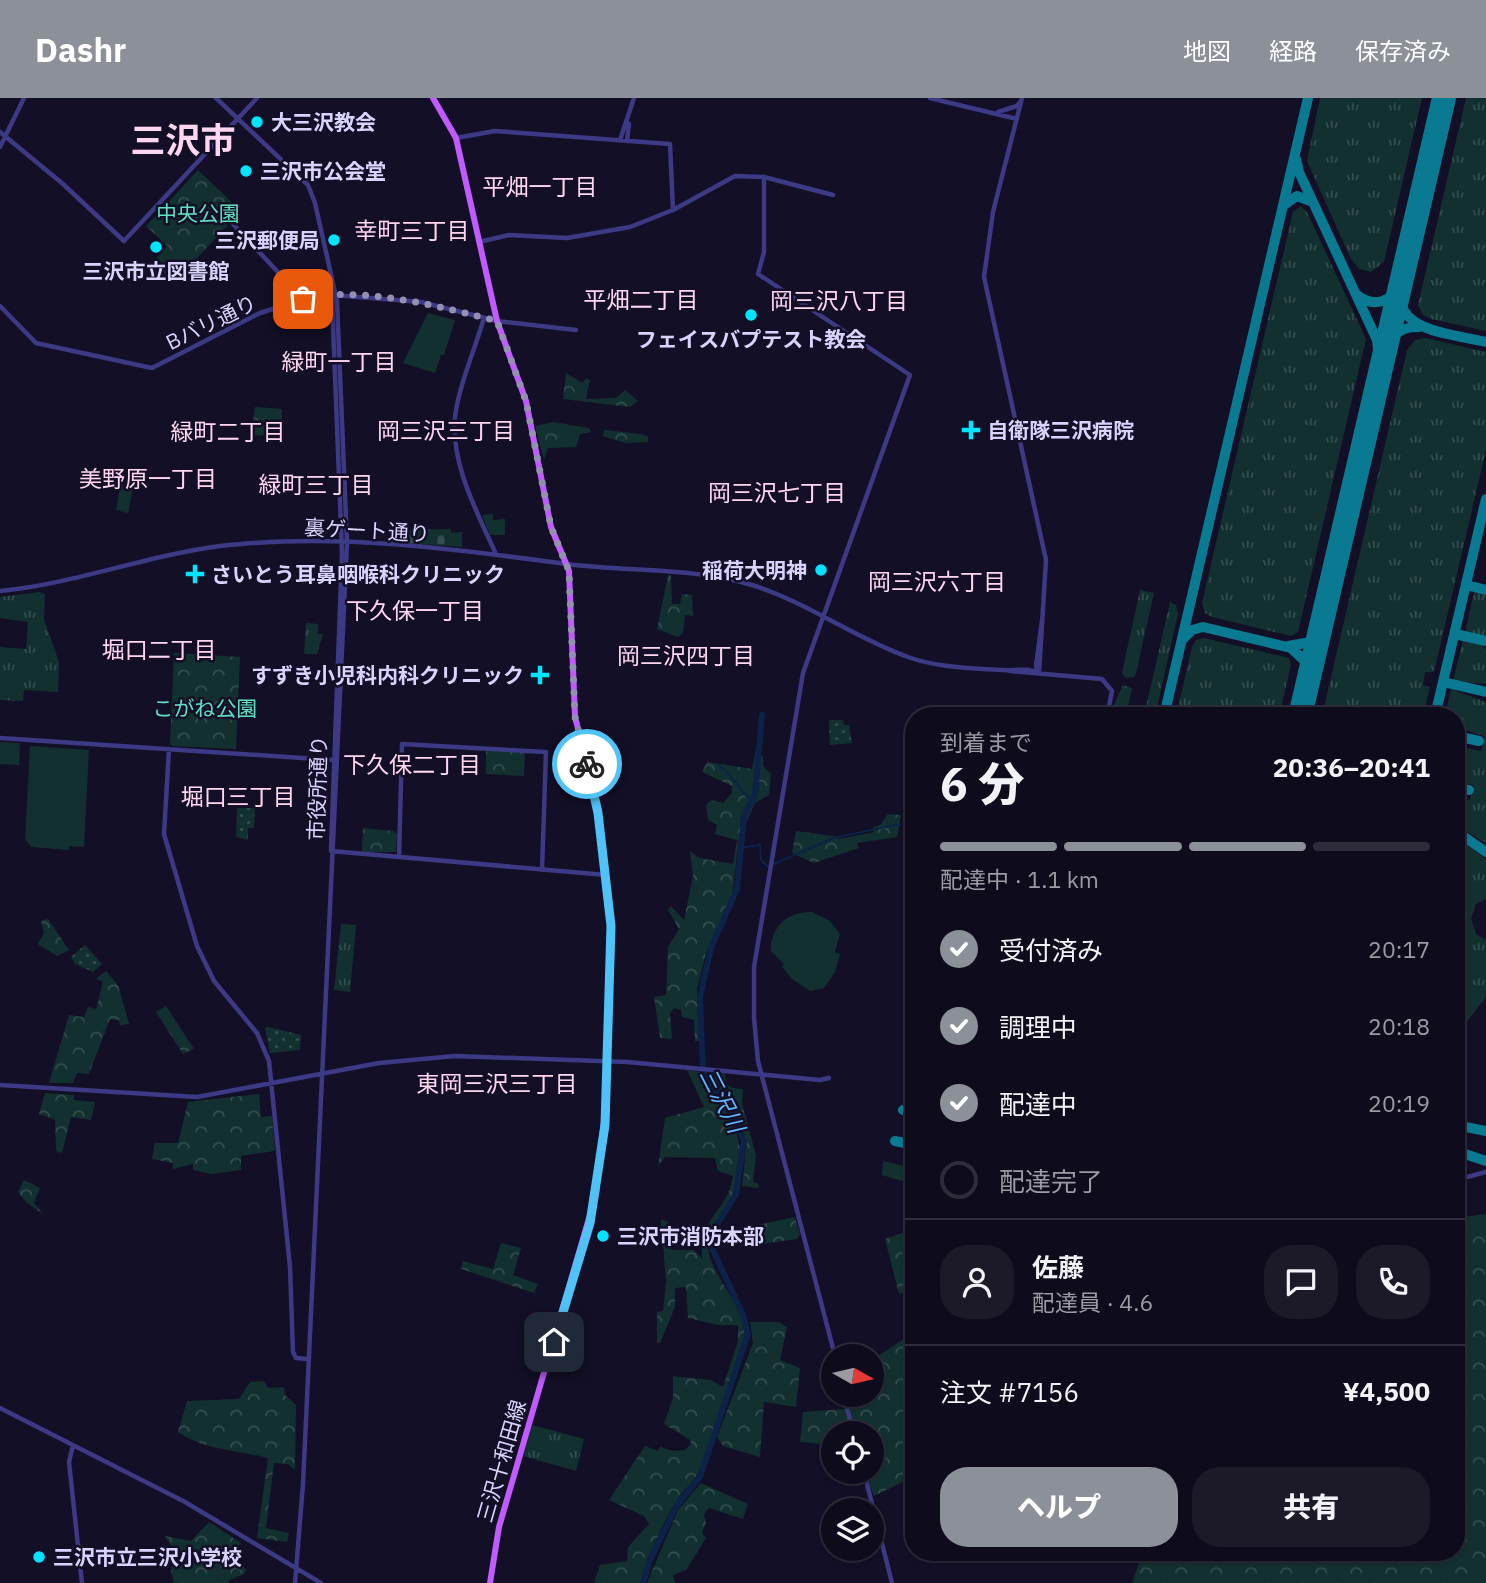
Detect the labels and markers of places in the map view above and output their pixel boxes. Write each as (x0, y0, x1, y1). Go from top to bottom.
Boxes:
place label: 大三沢教会 (271, 108, 376, 136)
marker: 大三沢教会 (249, 114, 265, 130)
place label: 三沢市公会堂 (260, 157, 386, 185)
marker: 三沢市公会堂 (238, 163, 254, 179)
place label: 三沢郵便局 (215, 226, 320, 254)
marker: 三沢郵便局 (326, 232, 342, 248)
marker: 三沢市立図書館 (148, 239, 164, 255)
place label: 三沢市立図書館 (83, 257, 230, 285)
pin (273, 269, 333, 329)
marker: フェイスバプテスト教会 (743, 307, 759, 323)
place label: フェイスバプテスト教会 (636, 325, 866, 353)
place label: 自衛隊三沢病院 (987, 416, 1134, 444)
marker: 自衛隊三沢病院 (961, 420, 981, 440)
place label: 稲荷大明神 (702, 556, 807, 584)
place label: さいとう耳鼻咽喉科クリニック (211, 560, 505, 588)
marker: 稲荷大明神 (813, 562, 829, 578)
marker: さいとう耳鼻咽喉科クリニック (185, 564, 205, 584)
place label: すずき小児科内科クリニック (251, 661, 524, 689)
marker: すずき小児科内科クリニック (530, 665, 550, 685)
place label: 三沢市消防本部 (617, 1222, 764, 1250)
marker: 三沢市消防本部 (595, 1228, 611, 1244)
pin (524, 1312, 584, 1372)
place label: 三沢市立三沢小学校 (53, 1543, 242, 1571)
marker: 三沢市立三沢小学校 (31, 1549, 47, 1565)

